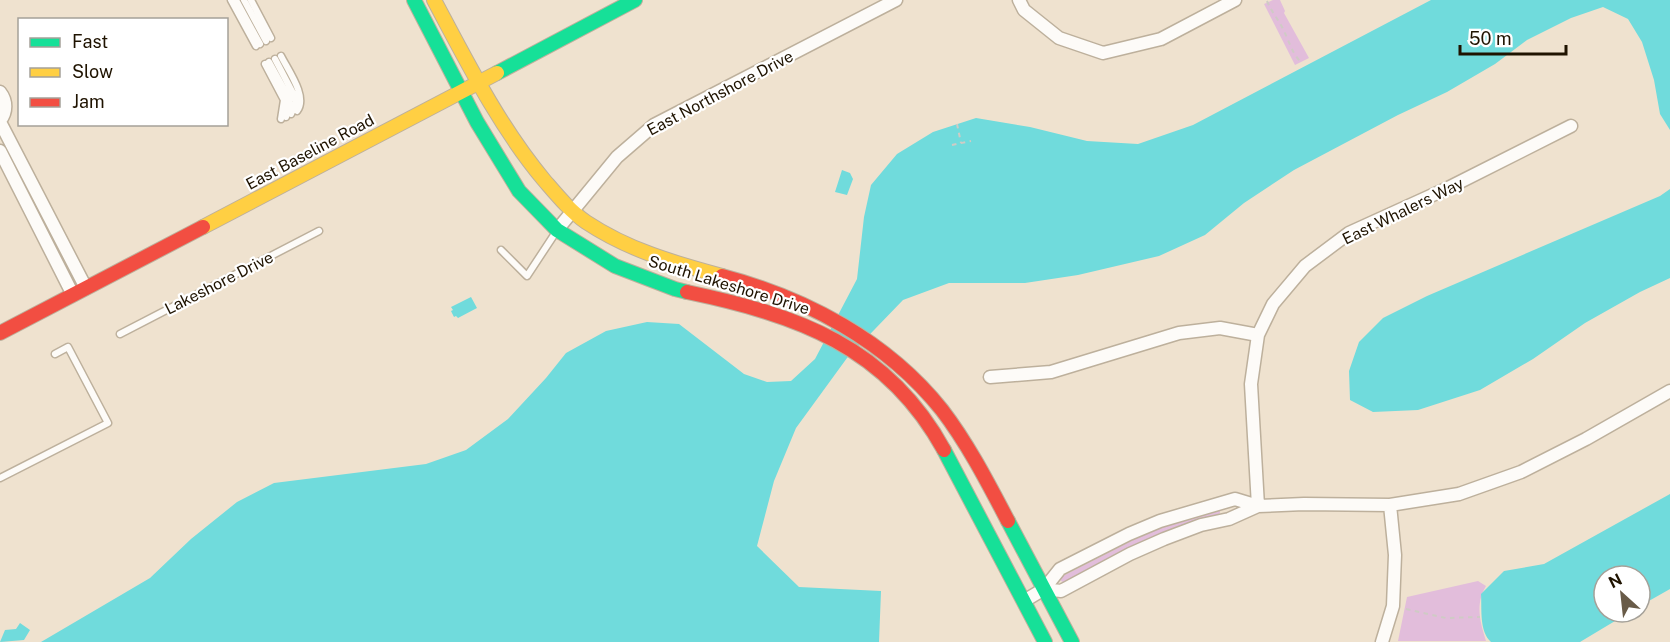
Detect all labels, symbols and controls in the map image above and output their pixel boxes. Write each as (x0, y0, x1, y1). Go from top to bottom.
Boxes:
legend (18, 18, 228, 126)
scale bar (1460, 18, 1566, 56)
text: 50 m (1469, 28, 1512, 49)
text: Fast (72, 31, 108, 52)
street label: East Northshore Drive (644, 46, 796, 140)
text: Slow (72, 61, 113, 82)
text: Jam (72, 91, 105, 112)
street label: East Baseline Road (243, 110, 377, 194)
street label: East Whalers Way (1339, 173, 1467, 249)
street label: Lakeshore Drive (162, 248, 276, 318)
street label: South Lakeshore Drive (646, 251, 812, 319)
north arrow (1592, 564, 1652, 624)
text: N (1606, 570, 1625, 592)

